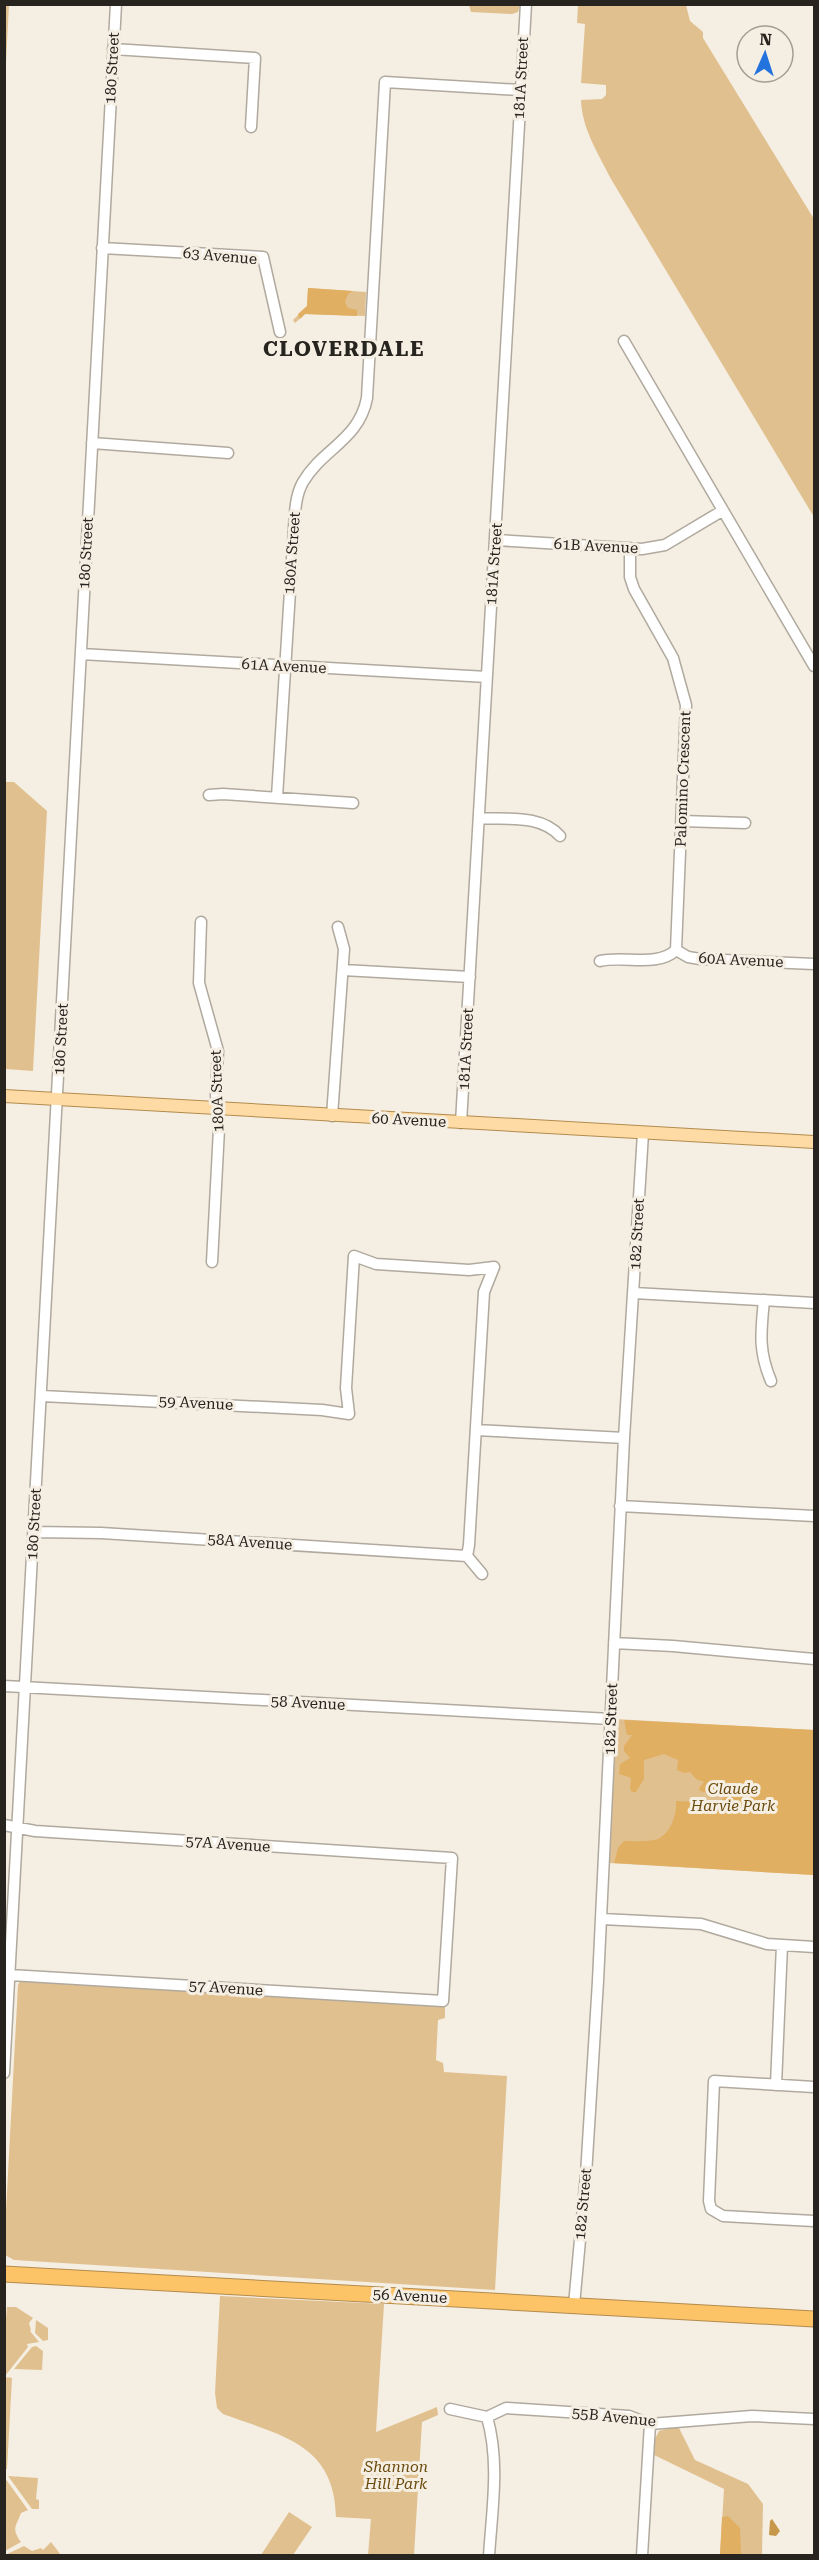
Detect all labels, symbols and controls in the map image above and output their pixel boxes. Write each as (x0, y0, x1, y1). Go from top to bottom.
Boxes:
north arrow (735, 24, 795, 84)
text: N (759, 30, 772, 49)
street label: 180 Street (101, 31, 123, 104)
street label: 181A Street (510, 36, 532, 120)
street label: 63 Avenue (182, 244, 258, 268)
district label: CLOVERDALE (263, 337, 425, 361)
street label: 180A Street (280, 511, 304, 595)
street label: 180 Street (75, 516, 97, 589)
street label: 181A Street (482, 522, 506, 606)
street label: 61B Avenue (553, 535, 639, 557)
street label: 61A Avenue (241, 655, 327, 677)
street label: Palomino Crescent (672, 710, 694, 847)
street label: 60A Avenue (698, 949, 784, 971)
street label: 180 Street (50, 1002, 72, 1075)
street label: 181A Street (455, 1007, 477, 1091)
street label: 180A Street (207, 1049, 227, 1133)
street label: 60 Avenue (371, 1109, 447, 1131)
street label: 182 Street (626, 1197, 648, 1270)
street label: 59 Avenue (158, 1392, 234, 1414)
street label: 180 Street (23, 1487, 45, 1560)
street label: 58A Avenue (207, 1530, 293, 1554)
street label: 182 Street (601, 1682, 621, 1755)
street label: 58 Avenue (270, 1692, 346, 1714)
park label: Claude Harvie Park (690, 1780, 776, 1815)
street label: 57A Avenue (185, 1832, 271, 1856)
street label: 57 Avenue (188, 1976, 264, 2000)
street label: 182 Street (571, 2167, 595, 2241)
street label: 56 Avenue (372, 2285, 448, 2307)
street label: 55B Avenue (571, 2404, 657, 2430)
park label: Shannon Hill Park (363, 2458, 428, 2493)

